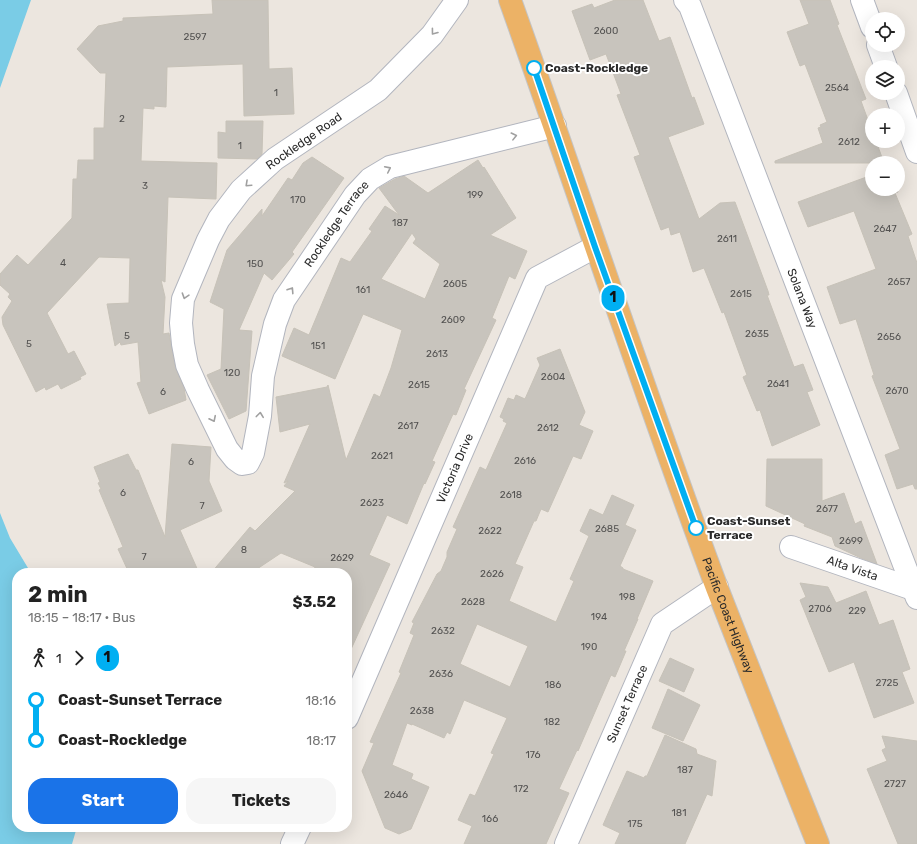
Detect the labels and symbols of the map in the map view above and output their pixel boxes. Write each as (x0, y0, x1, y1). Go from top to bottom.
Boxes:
house number: 2600 (594, 25, 618, 37)
one-way arrow (432, 27, 439, 34)
house number: 2597 (184, 31, 206, 43)
marker: Coast-Rockledge (526, 60, 542, 76)
place label: Coast-Rockledge (545, 61, 648, 75)
house number: 2564 (825, 82, 849, 94)
house number: 1 (274, 87, 278, 99)
street label: Rockledge Road (263, 110, 345, 172)
house number: 2 (119, 113, 125, 125)
one-way arrow (511, 132, 517, 140)
house number: 2612 (838, 136, 860, 148)
house number: 1 (238, 140, 242, 152)
one-way arrow (384, 166, 392, 173)
street label: Rockledge Terrace (301, 178, 372, 270)
one-way arrow (245, 179, 253, 186)
house number: 3 (142, 180, 148, 192)
house number: 199 (467, 189, 483, 201)
house number: 170 (290, 194, 306, 206)
house number: 187 (392, 217, 408, 229)
house number: 2647 (873, 223, 897, 235)
house number: 2611 (717, 233, 737, 245)
house number: 4 (60, 257, 66, 269)
house number: 150 (247, 258, 263, 270)
street label: Solana Way (784, 266, 820, 331)
house number: 2657 (888, 276, 910, 288)
house number: 2605 (443, 278, 467, 290)
house number: 161 (356, 284, 370, 296)
line badge: 1 (600, 285, 626, 311)
one-way arrow (286, 287, 294, 294)
house number: 2615 (730, 288, 752, 300)
one-way arrow (181, 292, 190, 299)
house number: 2609 (441, 314, 465, 326)
house number: 2635 (745, 328, 769, 340)
house number: 5 (124, 330, 130, 342)
house number: 2656 (877, 331, 901, 343)
house number: 5 (26, 338, 32, 350)
house number: 151 (311, 340, 325, 352)
house number: 2613 (426, 348, 448, 360)
house number: 120 (224, 367, 240, 379)
house number: 2604 (541, 371, 565, 383)
house number: 2641 (767, 378, 789, 390)
house number: 2615 (408, 379, 430, 391)
house number: 2670 (885, 385, 909, 397)
house number: 6 (160, 386, 166, 398)
one-way arrow (255, 412, 264, 418)
one-way arrow (208, 415, 215, 423)
house number: 2617 (397, 420, 419, 432)
house number: 2612 (537, 422, 559, 434)
street label: Victoria Drive (434, 431, 476, 505)
house number: 2621 (371, 450, 393, 462)
house number: 2616 (514, 455, 536, 467)
house number: 6 (188, 456, 194, 468)
house number: 6 (120, 487, 126, 499)
house number: 2618 (500, 489, 522, 501)
house number: 2623 (360, 497, 384, 509)
house number: 7 (199, 500, 205, 512)
house number: 2677 (816, 503, 838, 515)
place label: Coast-Sunset Terrace (707, 514, 791, 542)
marker: Coast-Sunset Terrace (688, 520, 704, 536)
house number: 2685 (595, 523, 619, 535)
house number: 2622 (478, 525, 502, 537)
house number: 2699 (839, 535, 863, 547)
house number: 8 (241, 544, 247, 556)
house number: 7 (141, 551, 147, 563)
house number: 2629 (330, 552, 354, 564)
street label: Alta Vista (825, 553, 880, 583)
street label: Pacific Coast Highway (699, 555, 757, 676)
house number: 2626 (480, 568, 504, 580)
house number: 198 (619, 591, 635, 603)
house number: 2628 (461, 596, 485, 608)
house number: 2706 (808, 603, 832, 615)
house number: 229 (848, 605, 866, 617)
house number: 194 (591, 611, 607, 623)
house number: 2632 (431, 625, 455, 637)
house number: 190 (581, 641, 597, 653)
street label: Sunset Terrace (604, 662, 650, 745)
house number: 2636 (429, 668, 453, 680)
house number: 2725 (876, 677, 898, 689)
house number: 186 (545, 679, 561, 691)
house number: 2638 (410, 705, 434, 717)
house number: 182 (544, 716, 560, 728)
house number: 176 (525, 749, 541, 761)
house number: 187 (677, 764, 693, 776)
house number: 2727 (884, 778, 906, 790)
house number: 172 (513, 783, 529, 795)
house number: 2646 (384, 789, 408, 801)
house number: 181 (672, 807, 686, 819)
house number: 166 (482, 813, 498, 825)
house number: 175 (627, 818, 643, 830)

